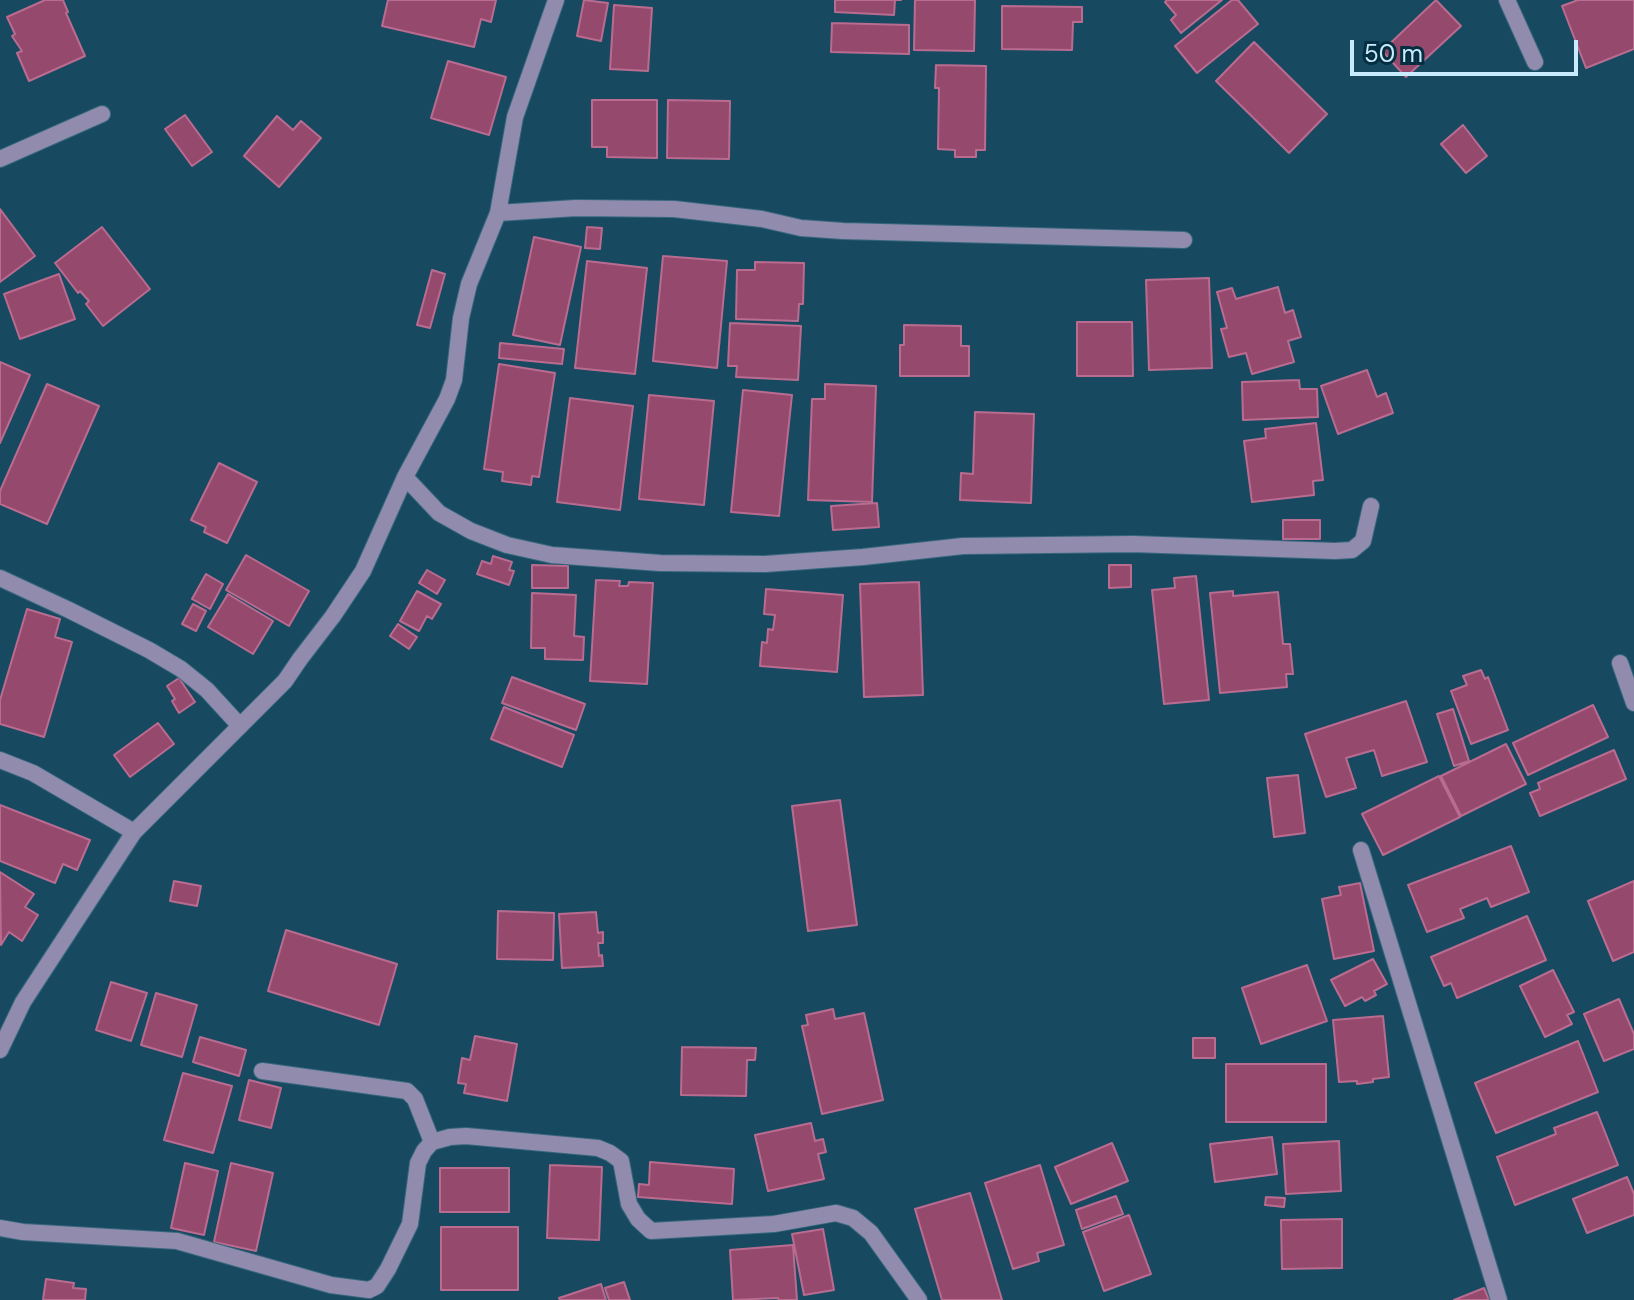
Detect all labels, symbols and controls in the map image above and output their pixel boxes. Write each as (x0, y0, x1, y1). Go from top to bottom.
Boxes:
scale bar (1354, 24, 1582, 74)
text: 50 m (1364, 38, 1423, 69)

